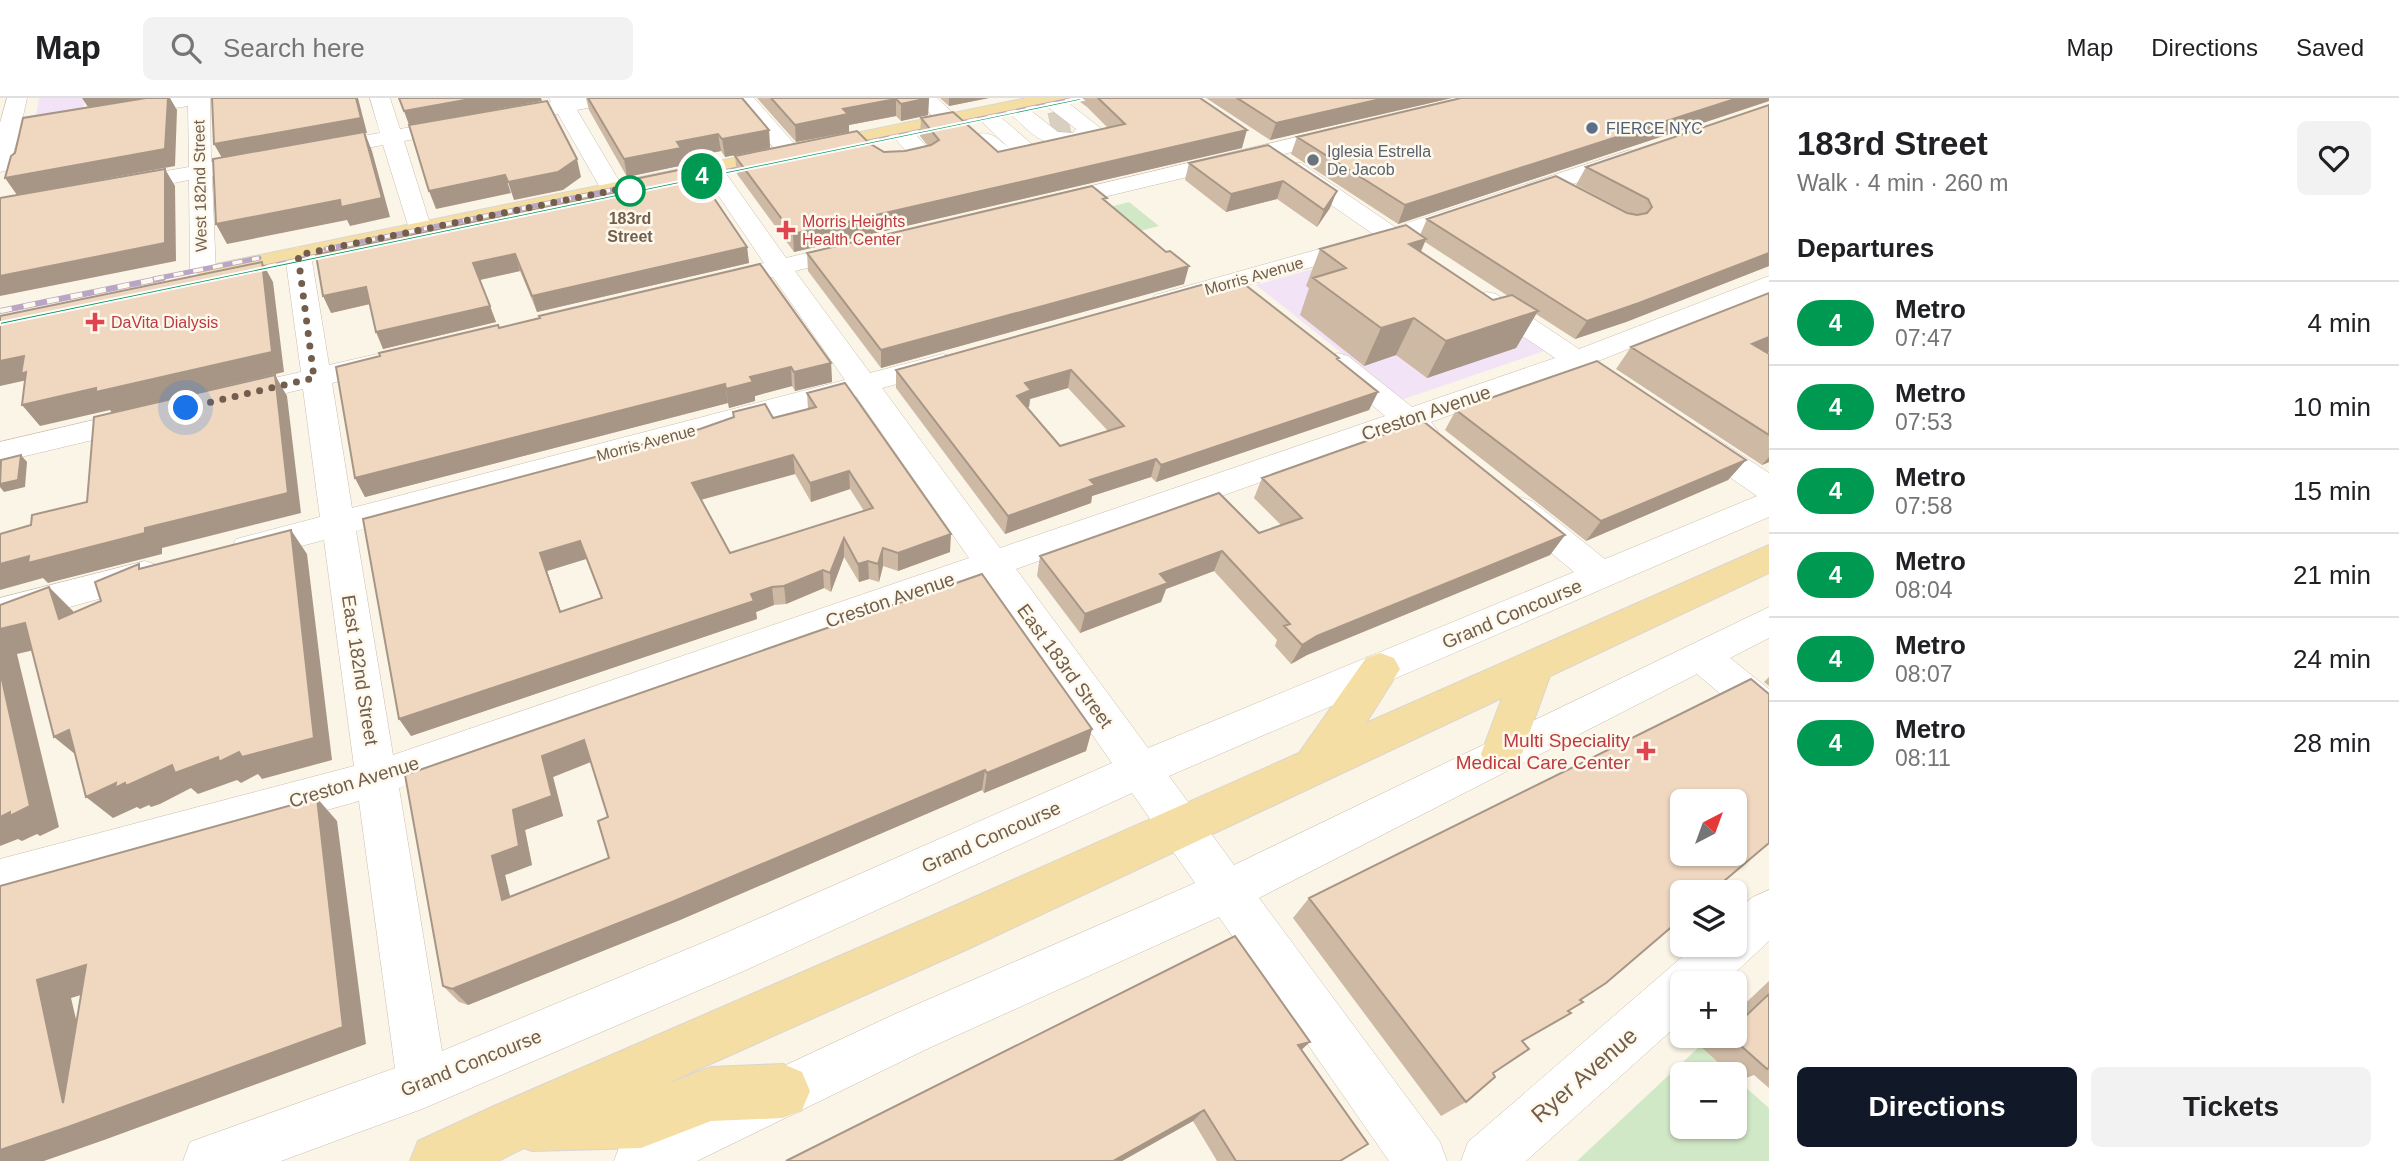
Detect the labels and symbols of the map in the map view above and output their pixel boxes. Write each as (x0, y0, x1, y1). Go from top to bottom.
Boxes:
street label: West 182nd Street (190, 119, 210, 252)
marker: FIERCE NYC (1584, 120, 1600, 136)
place label: FIERCE NYC (1606, 120, 1703, 137)
place label: Iglesia Estrella De Jacob (1327, 143, 1431, 178)
marker: Iglesia Estrella De Jacob (1305, 152, 1321, 168)
line badge: 4 (679, 153, 725, 199)
marker: 183rd Street (615, 176, 645, 206)
place label: 183rd Street (607, 210, 653, 245)
place label: Morris Heights Health Center (802, 213, 905, 248)
marker: Morris Heights Health Center (776, 220, 796, 240)
street label: Morris Avenue (1203, 254, 1305, 298)
marker: DaVita Dialysis (85, 312, 105, 332)
place label: DaVita Dialysis (111, 314, 218, 331)
street label: Creston Avenue (1359, 381, 1493, 445)
your location (168, 390, 203, 425)
street label: Morris Avenue (595, 422, 698, 464)
street label: Creston Avenue (823, 568, 957, 632)
street label: Grand Concourse (1439, 575, 1585, 653)
street label: East 182nd Street (338, 593, 382, 747)
street label: East 183rd Street (1013, 600, 1117, 733)
place label: Multi Speciality Medical Care Center (1456, 730, 1631, 773)
marker: Multi Speciality Medical Care Center (1636, 741, 1656, 761)
street label: Creston Avenue (286, 752, 422, 812)
north arrow (1670, 789, 1746, 866)
street label: Grand Concourse (918, 797, 1064, 877)
street label: Ryer Avenue (1526, 1022, 1642, 1128)
street label: Grand Concourse (398, 1025, 544, 1101)

